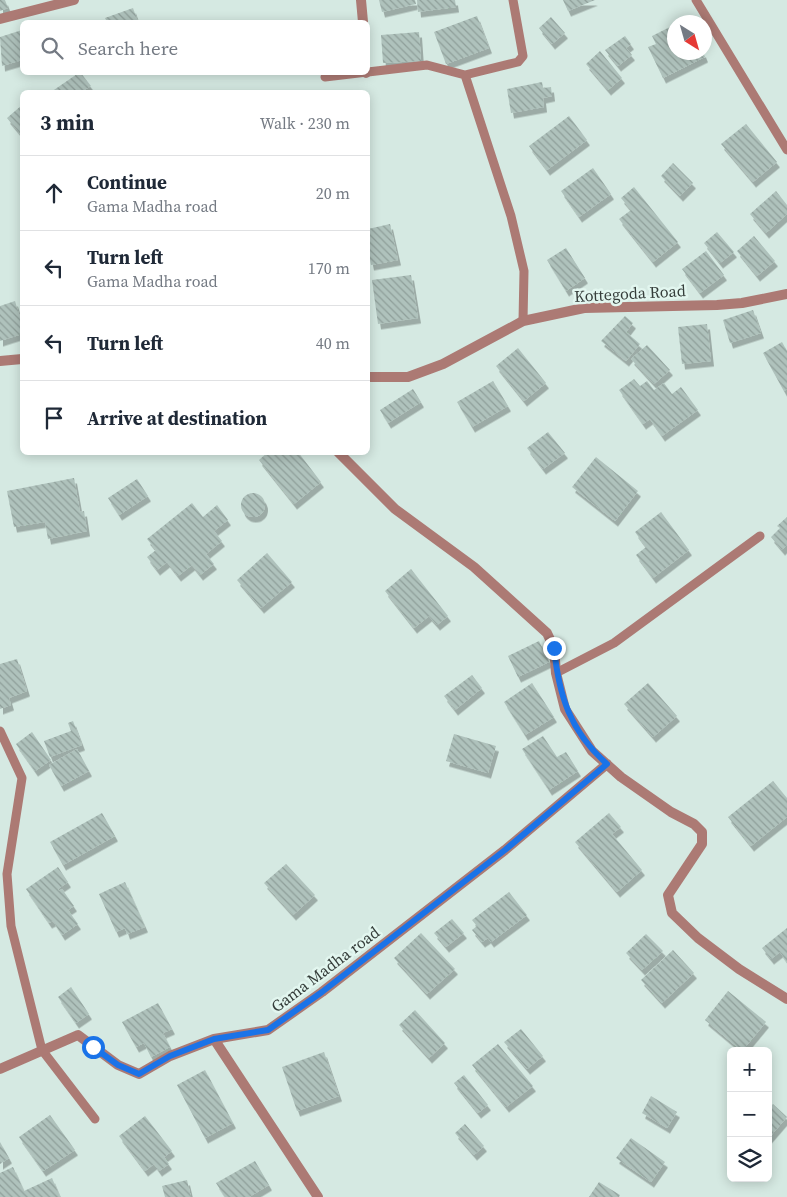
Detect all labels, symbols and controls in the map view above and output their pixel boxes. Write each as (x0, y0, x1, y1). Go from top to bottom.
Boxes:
north arrow (667, 15, 712, 60)
search box (20, 20, 370, 75)
icon: search (38, 34, 66, 62)
text: Search here (78, 35, 178, 61)
text: 3 min (40, 108, 95, 137)
text: Walk · 230 m (260, 112, 350, 134)
text: Continue (87, 169, 167, 195)
icon: ahead (40, 179, 68, 207)
text: 20 m (316, 182, 350, 204)
text: Gama Madha road (87, 195, 218, 217)
text: Turn left (87, 244, 163, 270)
icon: left (40, 254, 68, 282)
text: 170 m (308, 257, 350, 279)
text: Gama Madha road (87, 270, 218, 292)
street label: Kottegoda Road (574, 279, 686, 307)
icon: left (40, 329, 68, 357)
text: Turn left (87, 330, 163, 356)
text: 40 m (316, 332, 350, 354)
icon: arrive (40, 404, 68, 432)
text: Arrive at destination (87, 405, 267, 431)
route end (543, 637, 566, 660)
street label: Gama Madha road (266, 921, 384, 1017)
route start (82, 1036, 105, 1059)
map controls (727, 1047, 772, 1182)
button: + (727, 1047, 772, 1092)
button: − (727, 1092, 772, 1137)
button: layers (727, 1137, 772, 1182)

